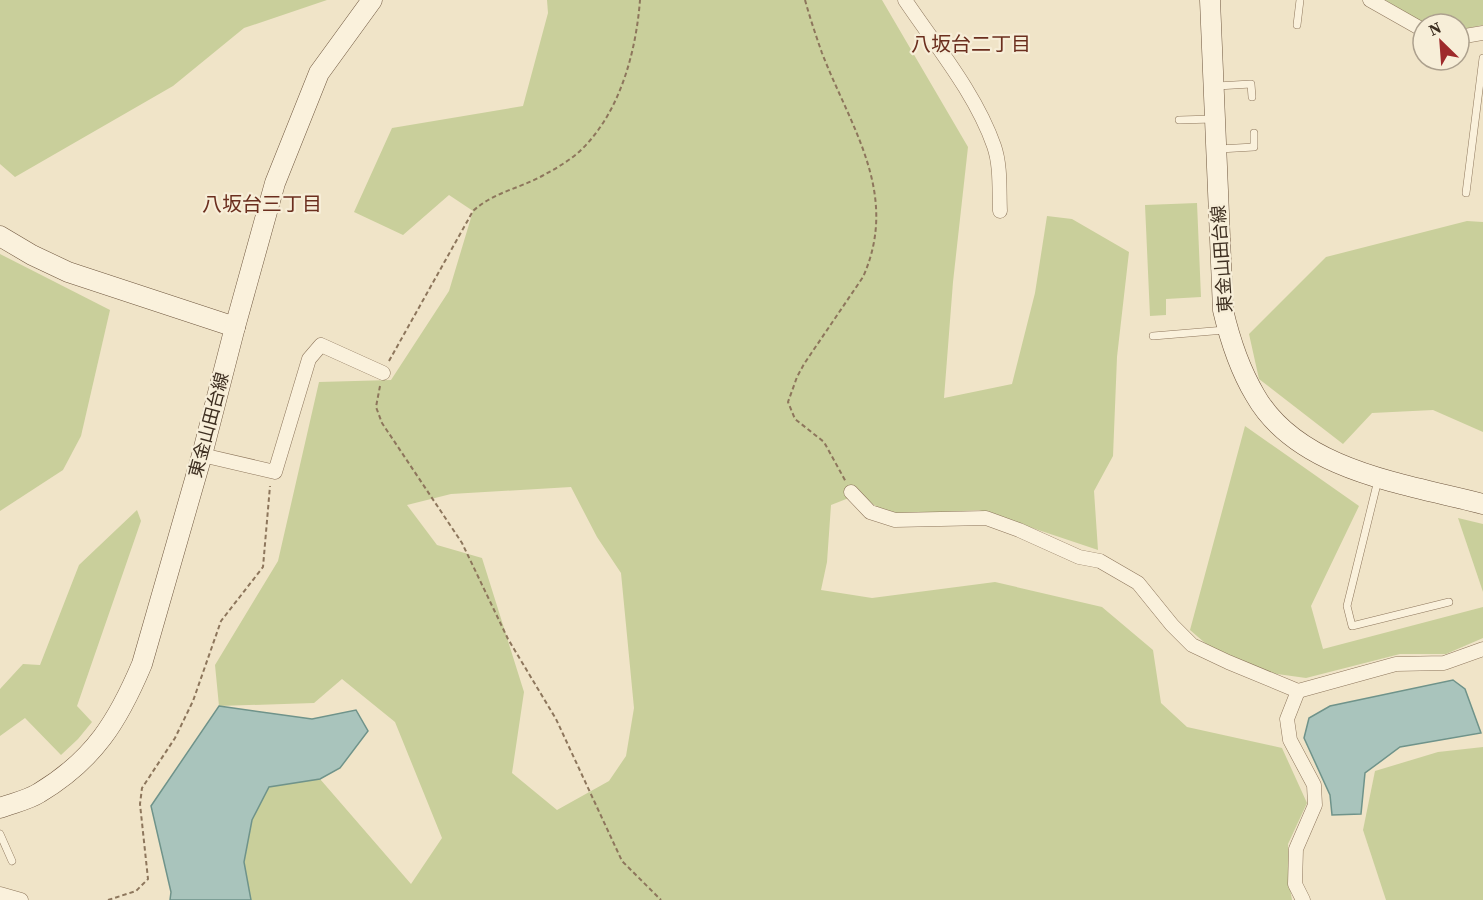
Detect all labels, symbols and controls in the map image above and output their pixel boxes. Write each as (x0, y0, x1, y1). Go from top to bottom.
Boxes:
north arrow (1411, 12, 1471, 72)
text: N (1425, 16, 1445, 41)
district label: 八坂台二丁目 (911, 30, 1031, 58)
district label: 八坂台三丁目 (202, 190, 322, 218)
street label: 東金山田台線 (1205, 204, 1238, 314)
street label: 東金山田台線 (182, 369, 235, 480)

